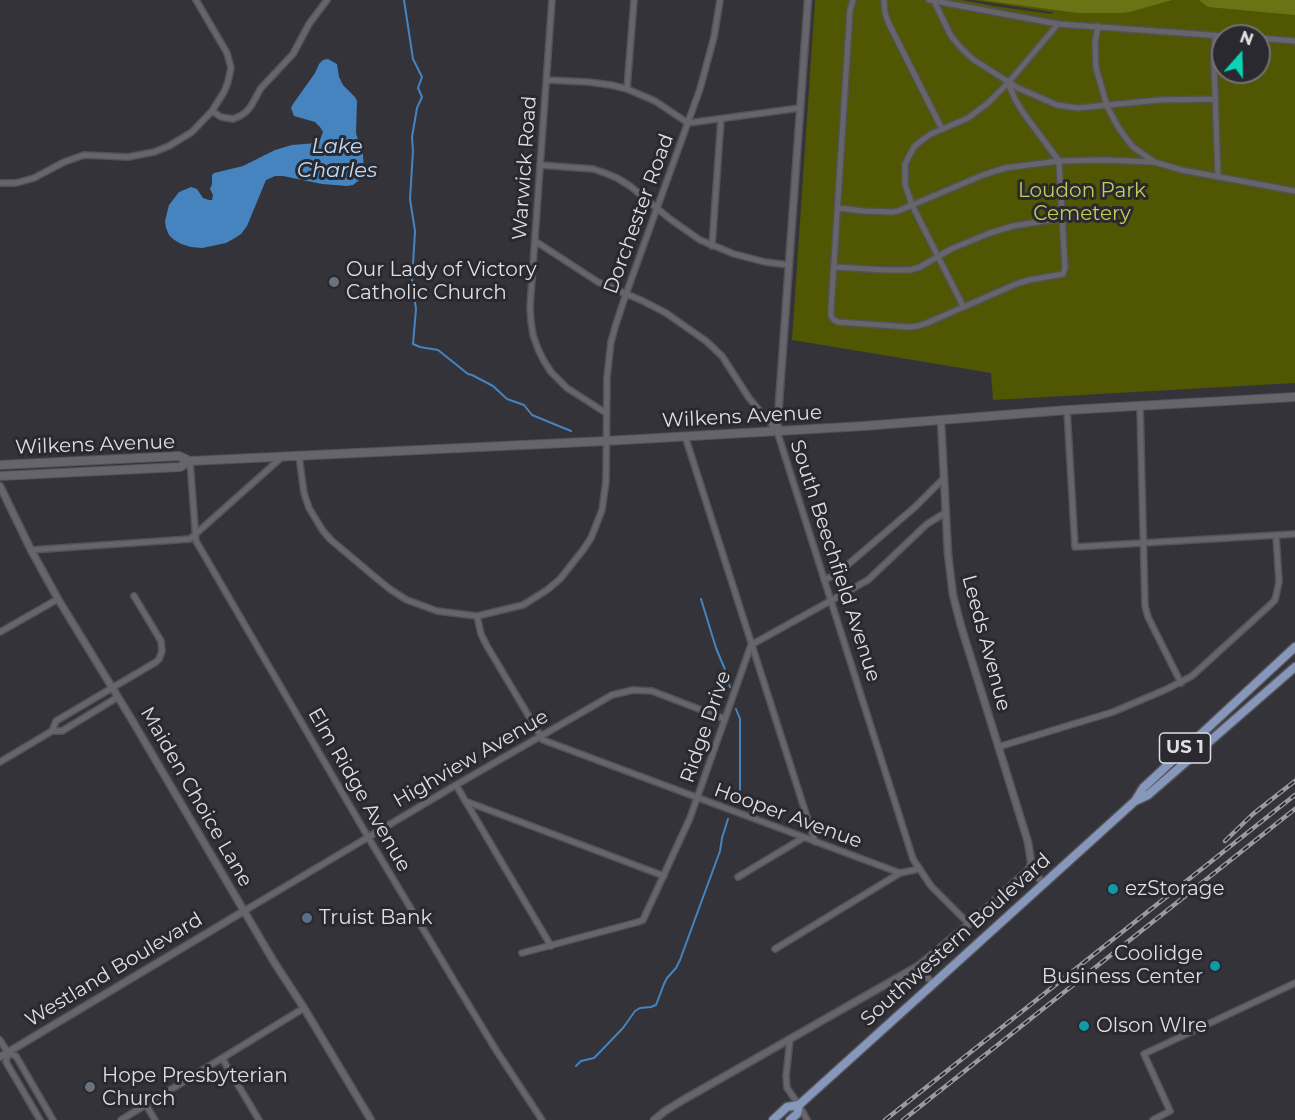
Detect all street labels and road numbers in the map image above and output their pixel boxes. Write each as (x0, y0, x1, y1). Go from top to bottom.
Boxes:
street label: Warwick Road (508, 95, 542, 241)
street label: Dorchester Road (599, 131, 679, 297)
street label: Wilkens Avenue (661, 401, 823, 433)
street label: Wilkens Avenue (15, 430, 175, 460)
street label: South Beechfield Avenue (785, 437, 885, 685)
street label: Leeds Avenue (956, 572, 1016, 714)
street label: Ridge Drive (676, 668, 736, 786)
street label: Maiden Choice Lane (135, 703, 257, 891)
street label: Elm Ridge Avenue (302, 704, 416, 876)
street label: Highview Avenue (389, 705, 553, 813)
road number: US 1 (1160, 733, 1210, 763)
street label: Hooper Avenue (711, 778, 865, 854)
street label: Southwestern Boulevard (856, 848, 1056, 1032)
street label: Westland Boulevard (21, 908, 207, 1032)

